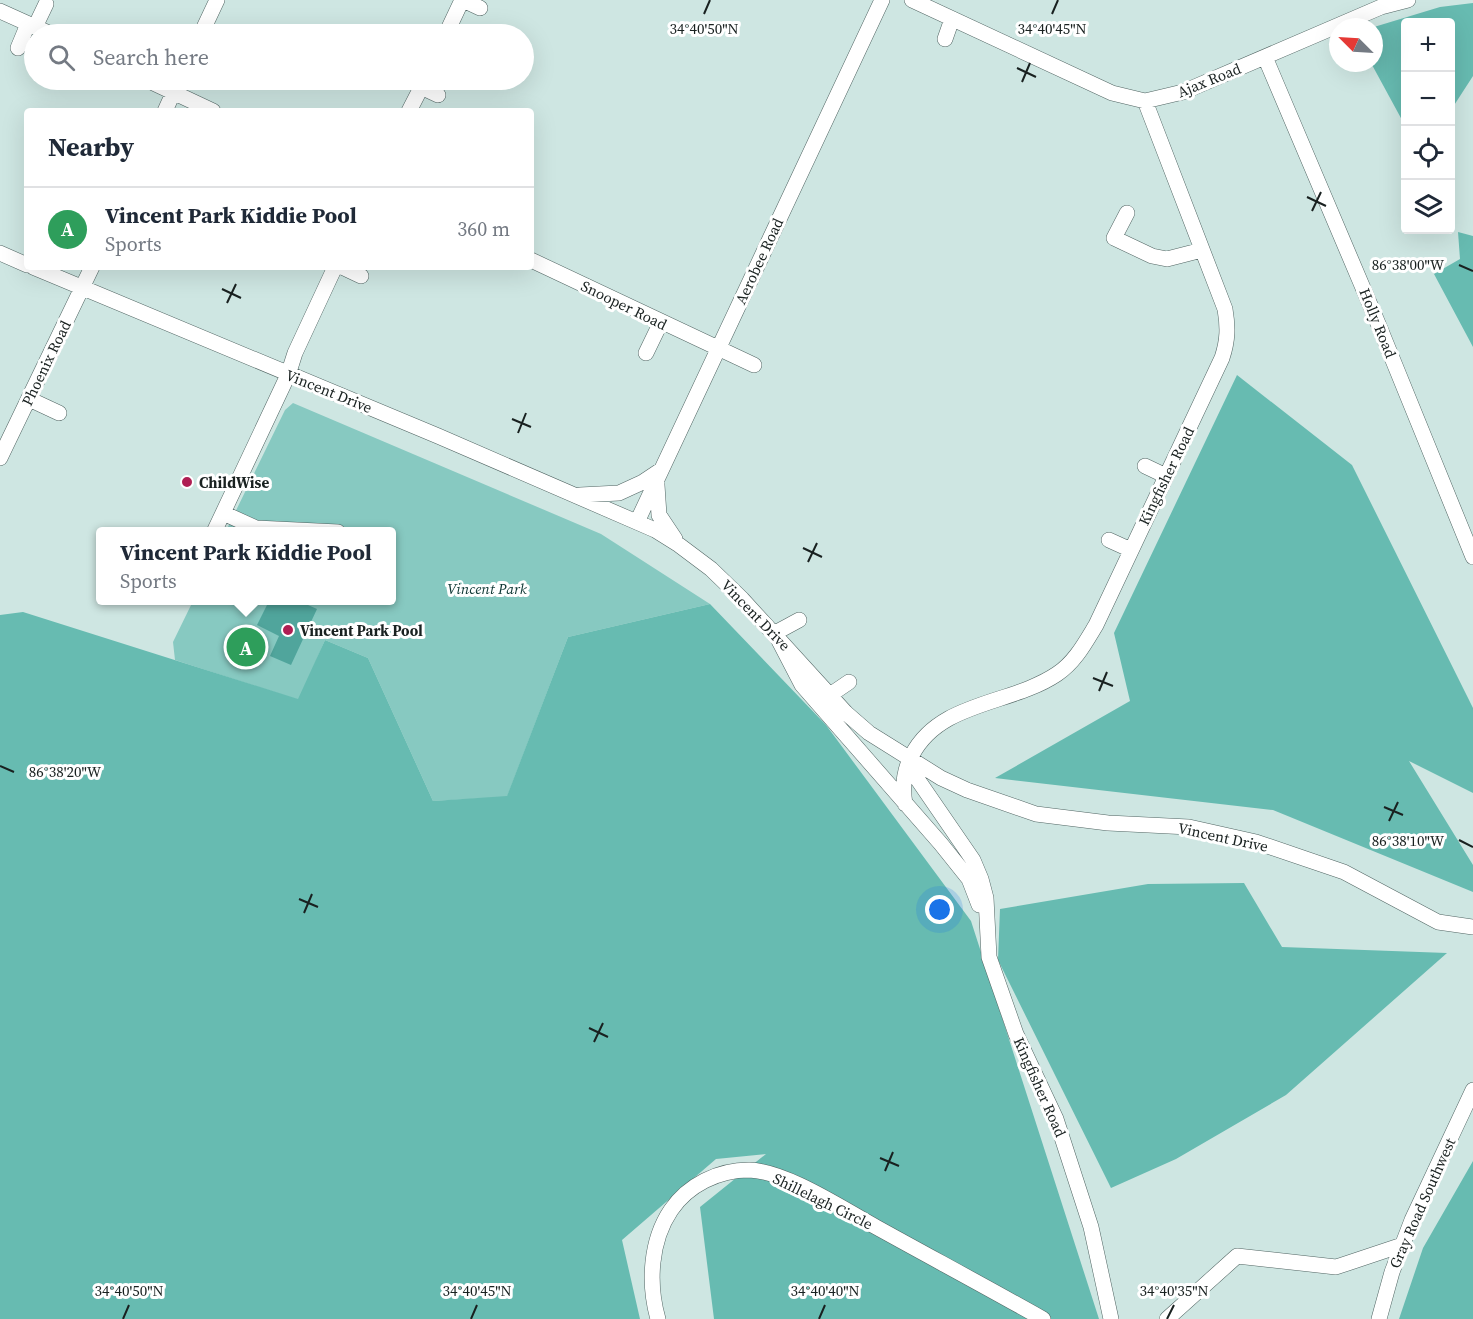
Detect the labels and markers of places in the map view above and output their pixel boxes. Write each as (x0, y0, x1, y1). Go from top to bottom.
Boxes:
place label: ChildWise (199, 472, 269, 493)
marker: ChildWise (180, 475, 194, 489)
place label: Vincent Park Pool (300, 620, 423, 641)
marker: Vincent Park Pool (281, 623, 295, 637)
pin: A (226, 624, 266, 670)

